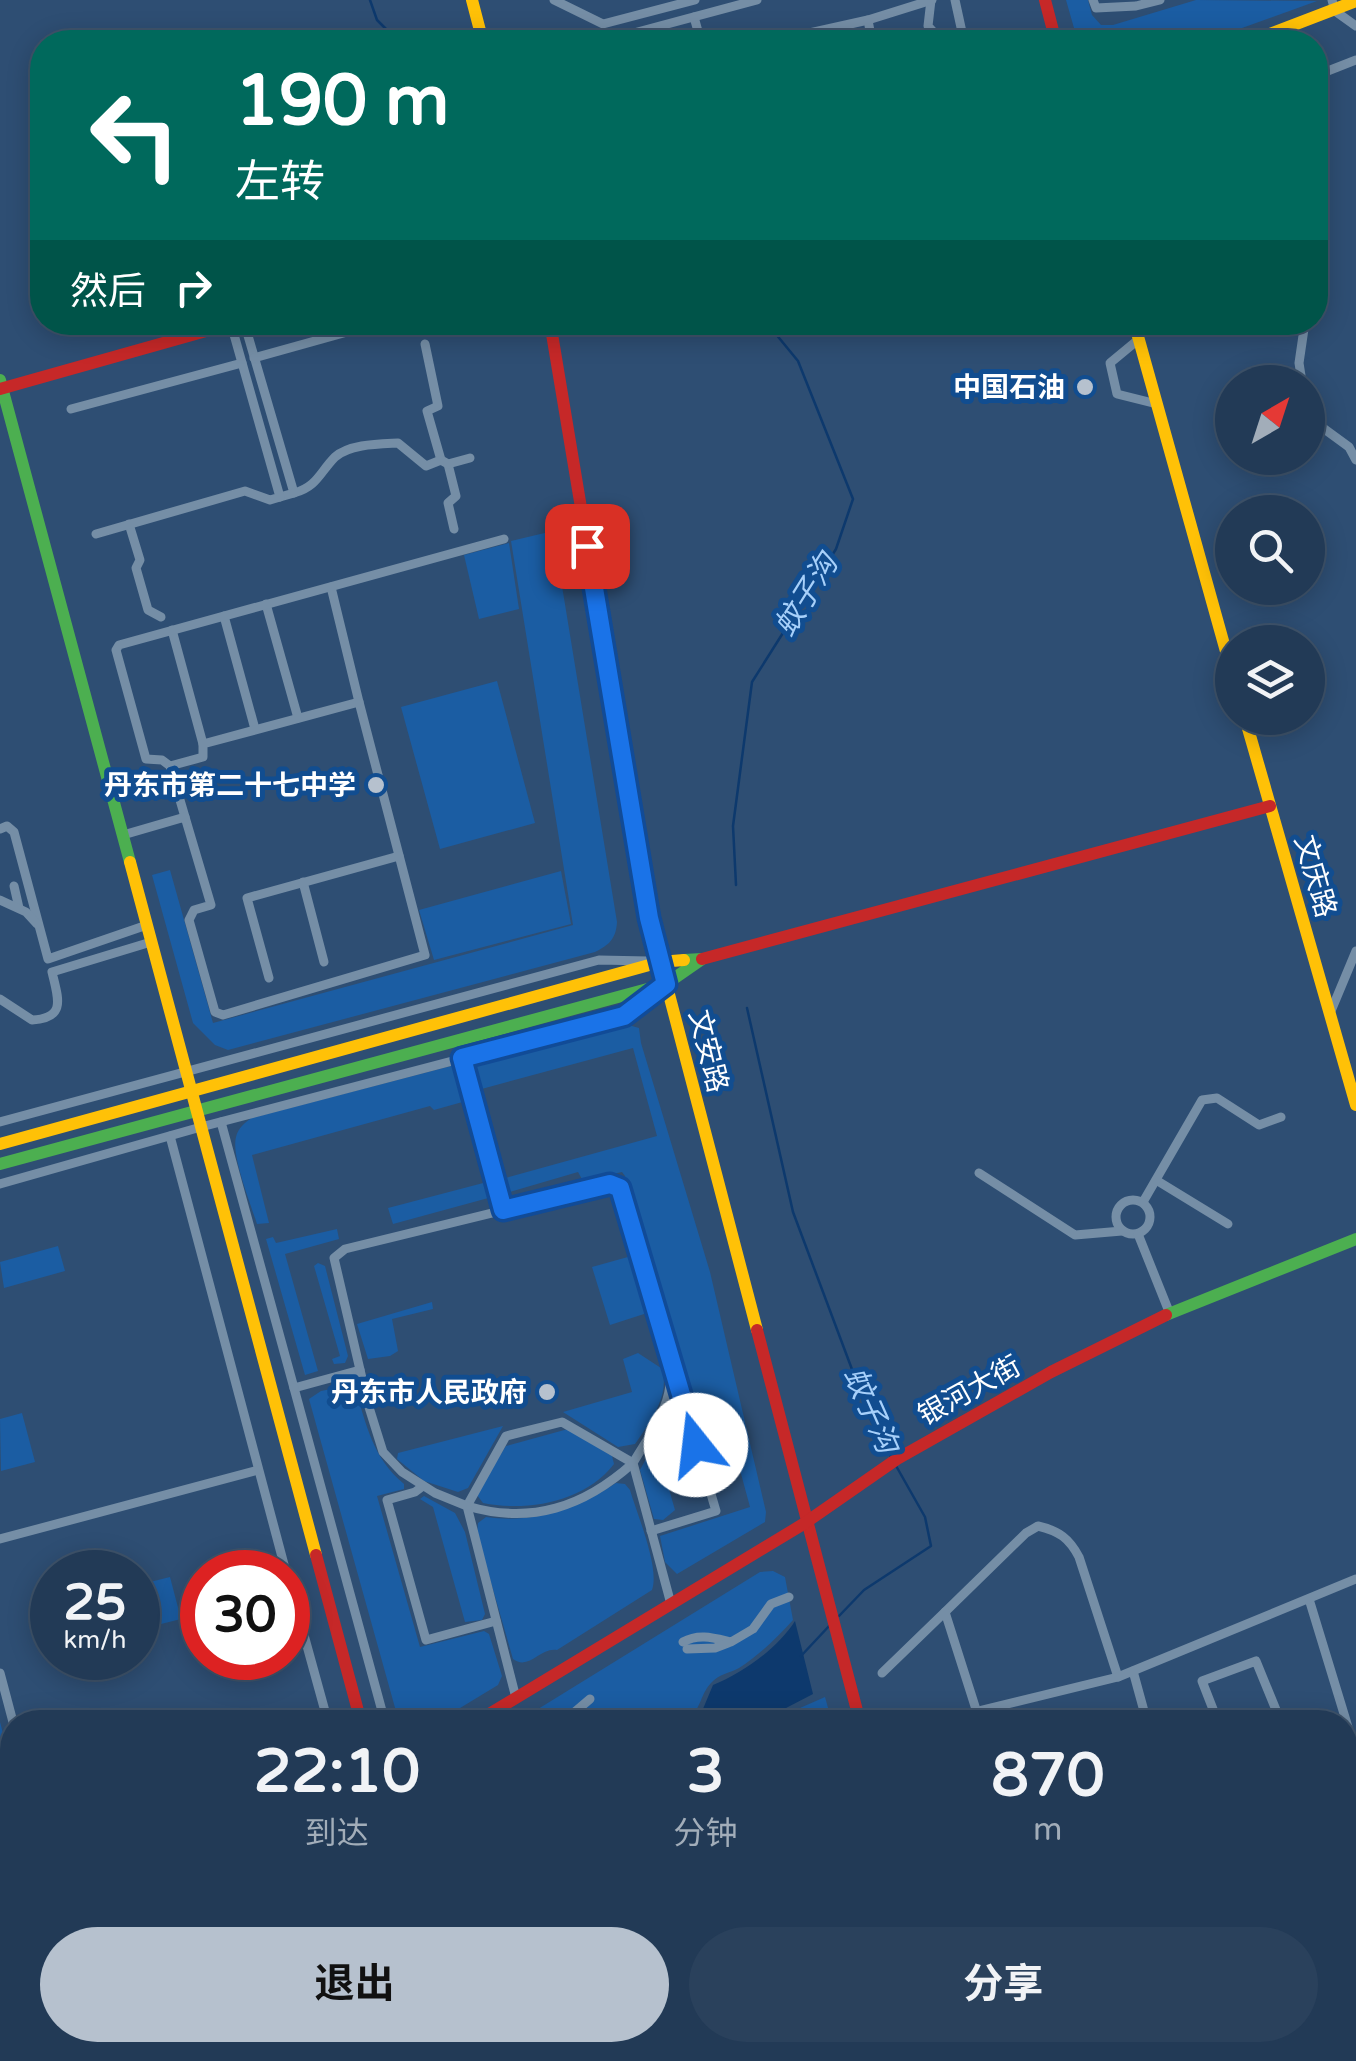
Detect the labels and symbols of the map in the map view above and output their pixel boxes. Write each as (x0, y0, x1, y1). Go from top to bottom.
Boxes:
north arrow (1215, 365, 1325, 475)
place label: 中国石油 (953, 371, 1065, 405)
marker: 中国石油 (1074, 376, 1096, 398)
pin (545, 504, 630, 589)
water label: 蚊子沟 (767, 545, 848, 643)
place label: 丹东市第二十七中学 (104, 769, 356, 803)
marker: 丹东市第二十七中学 (365, 774, 387, 796)
street label: 文庆路 (1287, 831, 1343, 921)
street label: 文安路 (681, 1006, 735, 1096)
street label: 银河大街 (912, 1349, 1027, 1433)
water label: 蚊子沟 (835, 1362, 907, 1462)
place label: 丹东市人民政府 (331, 1376, 527, 1410)
marker: 丹东市人民政府 (536, 1381, 558, 1403)
position arrow (644, 1393, 748, 1497)
speed limit sign: 30 (180, 1550, 310, 1680)

